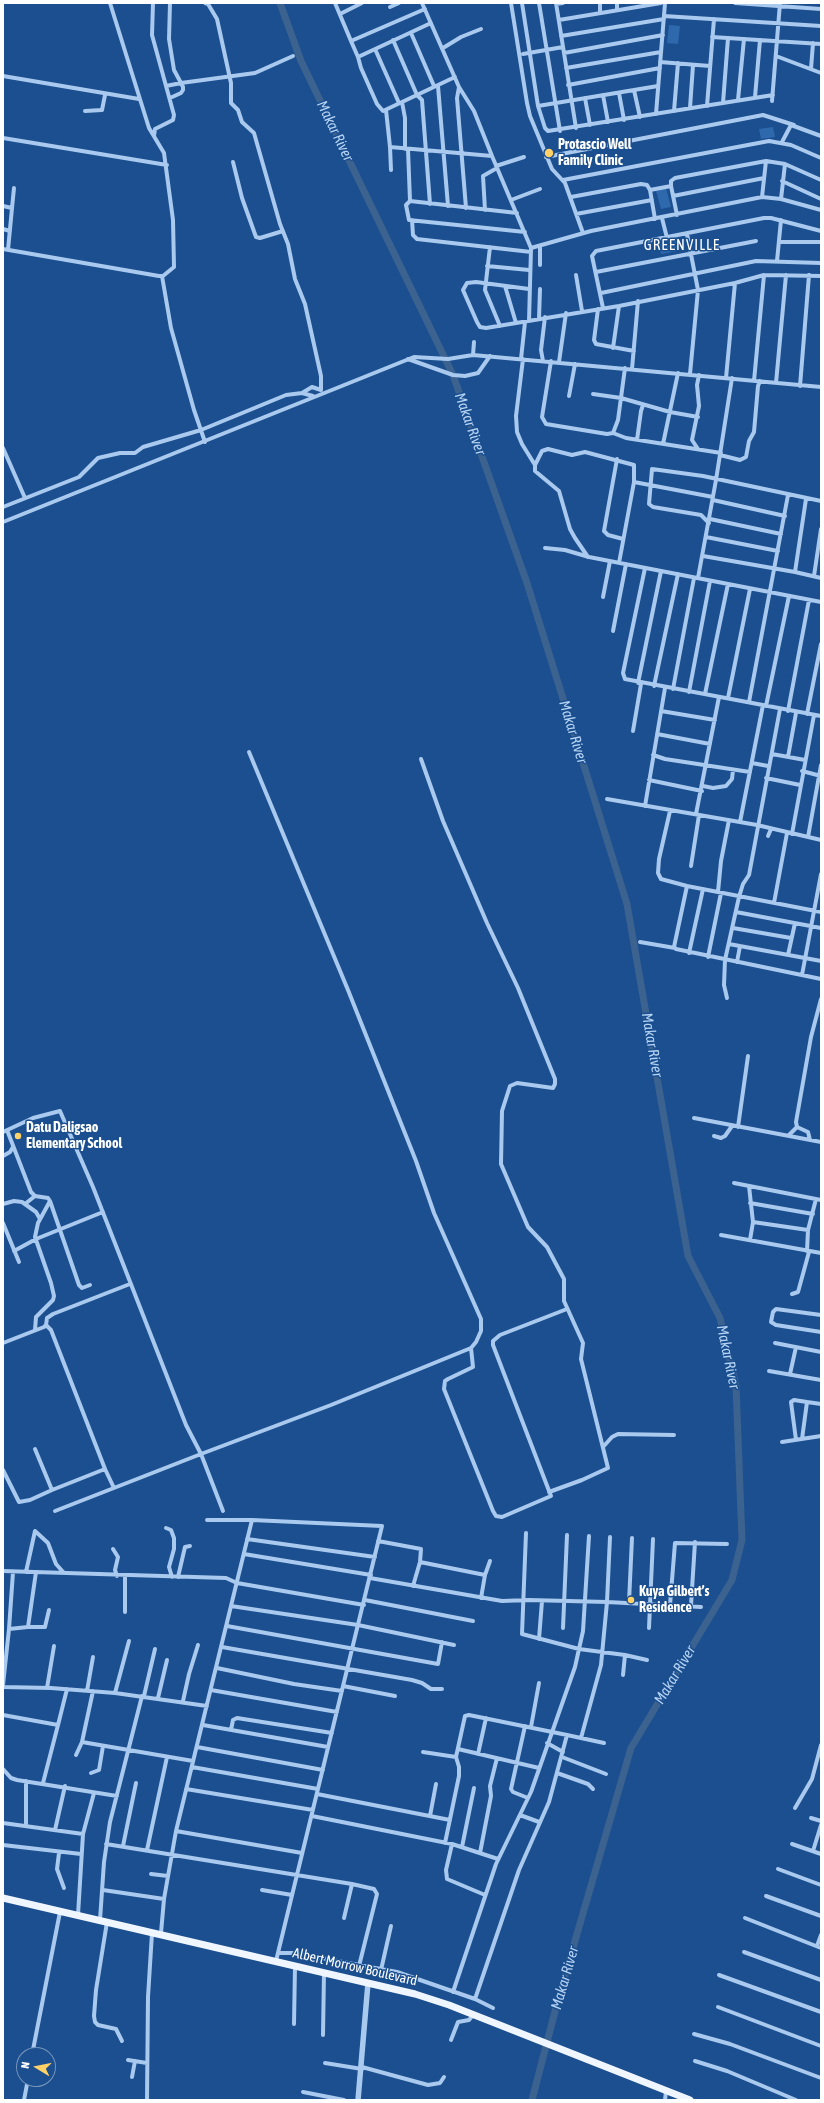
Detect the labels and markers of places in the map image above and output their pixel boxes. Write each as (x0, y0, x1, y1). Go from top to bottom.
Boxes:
place label: Protascio Well Family Clinic (558, 137, 631, 170)
marker: Protascio Well Family Clinic (543, 147, 555, 159)
place label: Datu Daligsao Elementary School (26, 1120, 122, 1152)
marker: Datu Daligsao Elementary School (13, 1131, 23, 1141)
place label: Kuya Gilbert’s Residence (639, 1584, 709, 1616)
marker: Kuya Gilbert’s Residence (626, 1595, 636, 1605)

